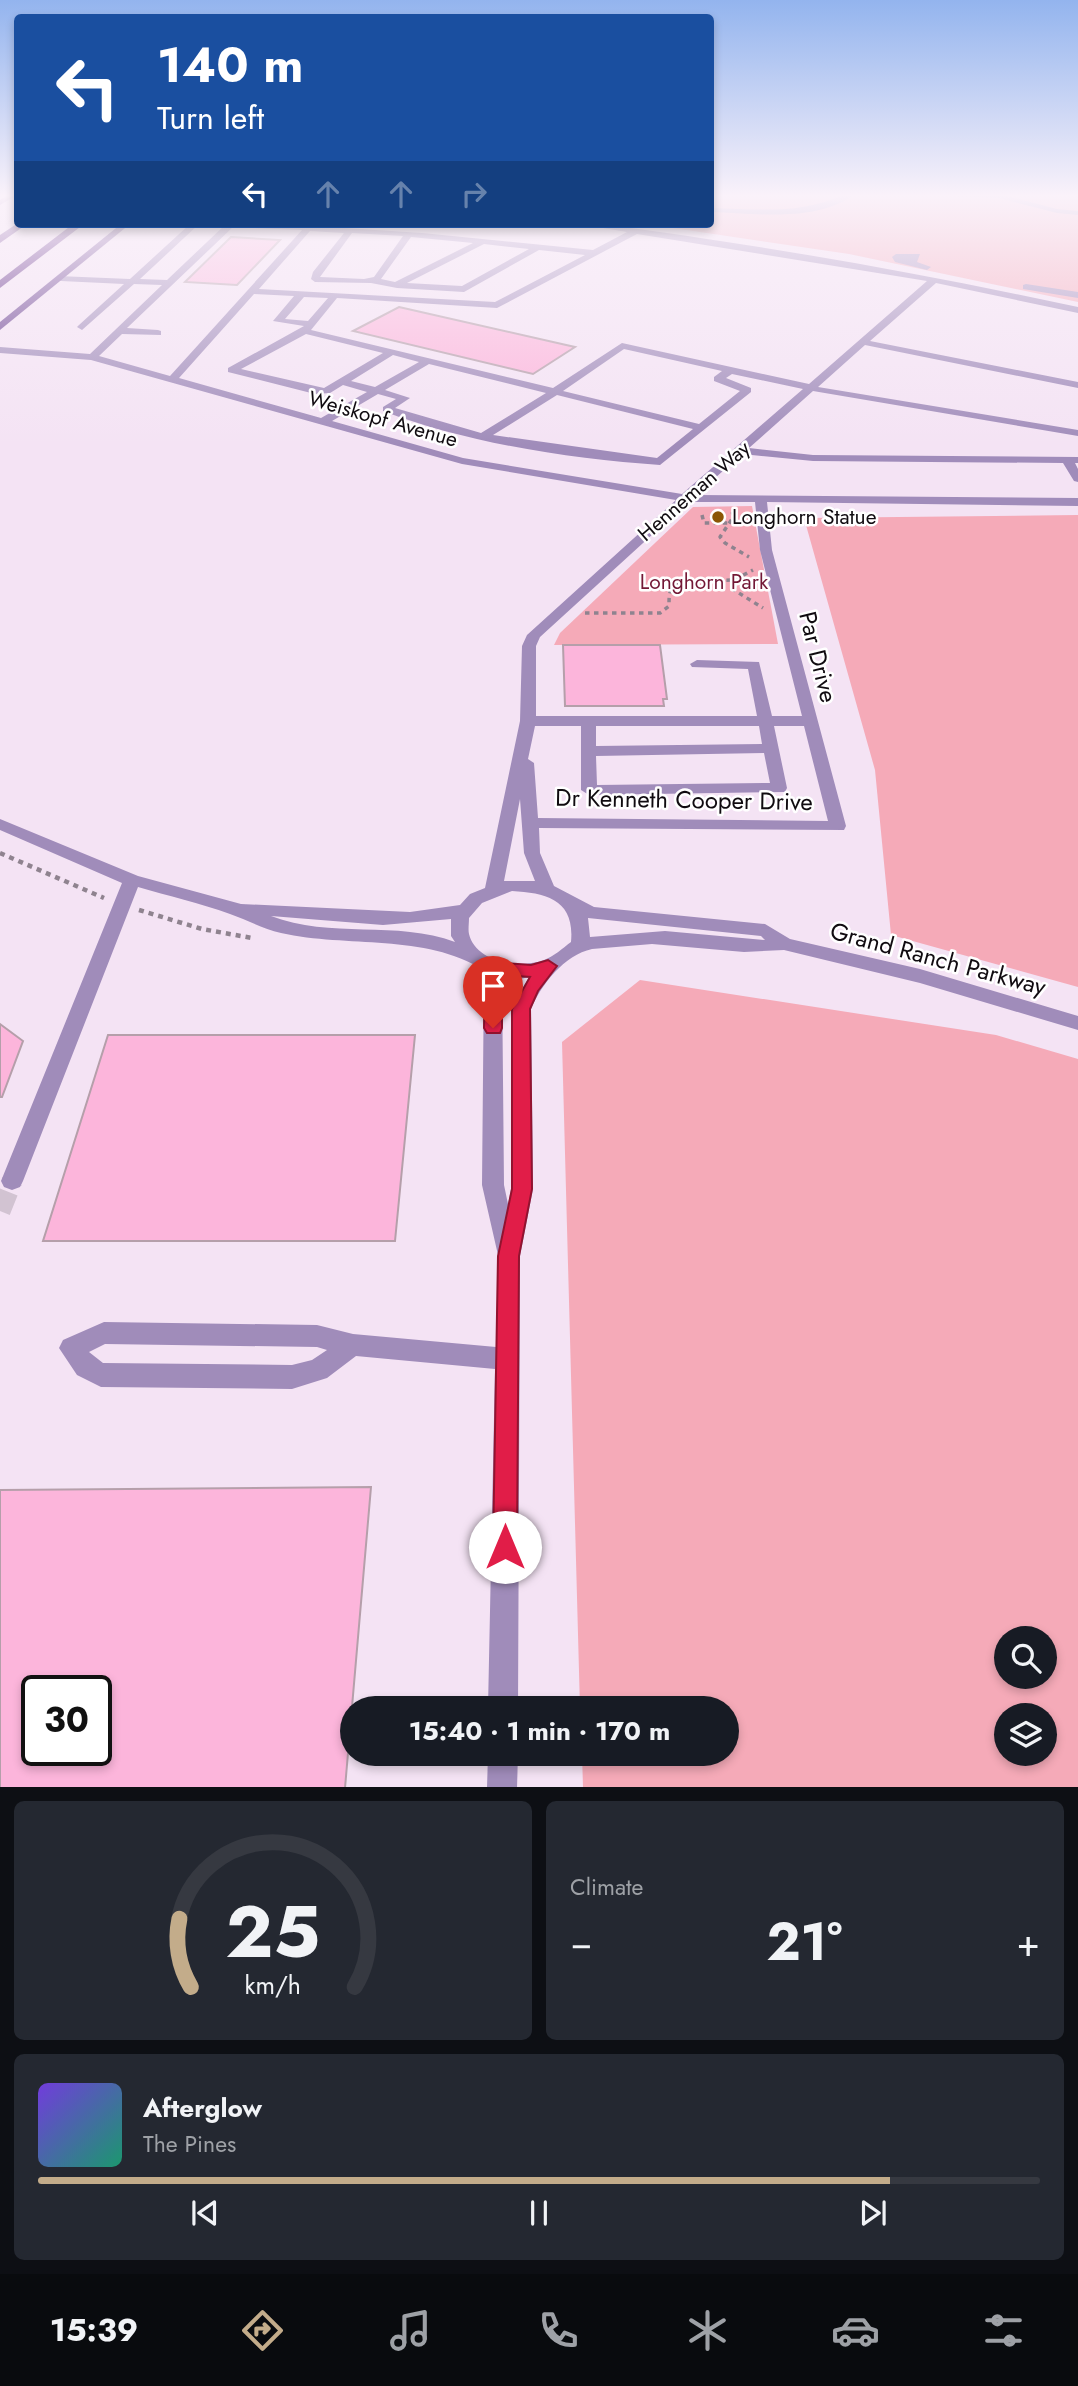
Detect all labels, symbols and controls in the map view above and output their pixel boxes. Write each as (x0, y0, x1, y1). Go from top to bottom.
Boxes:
text: 140 m (157, 30, 303, 100)
icon: left (42, 42, 133, 133)
text: Turn left (157, 95, 264, 141)
icon: left (236, 175, 274, 213)
icon: ahead (309, 175, 347, 213)
icon: ahead (382, 175, 420, 213)
icon: right (455, 175, 493, 213)
street label: Weiskopf Avenue (305, 383, 461, 455)
street label: Henneman Way (631, 433, 757, 548)
place label: Longhorn Statue (732, 502, 877, 532)
marker: Longhorn Statue (710, 509, 726, 525)
park label: Longhorn Park (640, 567, 769, 597)
street label: Par Drive (790, 608, 847, 706)
street label: Dr Kenneth Cooper Drive (555, 780, 813, 819)
street label: Grand Ranch Parkway (826, 913, 1050, 1004)
pin (463, 956, 523, 1028)
icon: arrive (474, 967, 512, 1005)
position arrow (468, 1510, 542, 1584)
map controls (994, 1626, 1057, 1766)
button: search (994, 1626, 1057, 1689)
speed limit sign: 30 (21, 1675, 112, 1766)
button: layers (994, 1703, 1057, 1766)
text: 15:40 · 1 min · 170 m (409, 1712, 670, 1750)
text: Climate (570, 1870, 643, 1904)
text: 25 (226, 1879, 320, 1984)
text: 21° (767, 1904, 843, 1980)
text: − (570, 1915, 592, 1970)
text: + (1017, 1915, 1040, 1970)
text: km/h (245, 1966, 301, 2002)
text: Afterglow (143, 2089, 262, 2127)
text: The Pines (143, 2127, 236, 2161)
icon: previous (186, 2194, 224, 2232)
icon: pause (520, 2194, 558, 2232)
icon: next (854, 2194, 892, 2232)
icon: directions (238, 2306, 287, 2355)
icon: music (386, 2306, 435, 2355)
icon: phone (534, 2306, 583, 2355)
icon: climate (683, 2306, 732, 2355)
icon: car (831, 2306, 880, 2355)
icon: filters (979, 2306, 1028, 2355)
text: 15:39 (50, 2307, 138, 2353)

